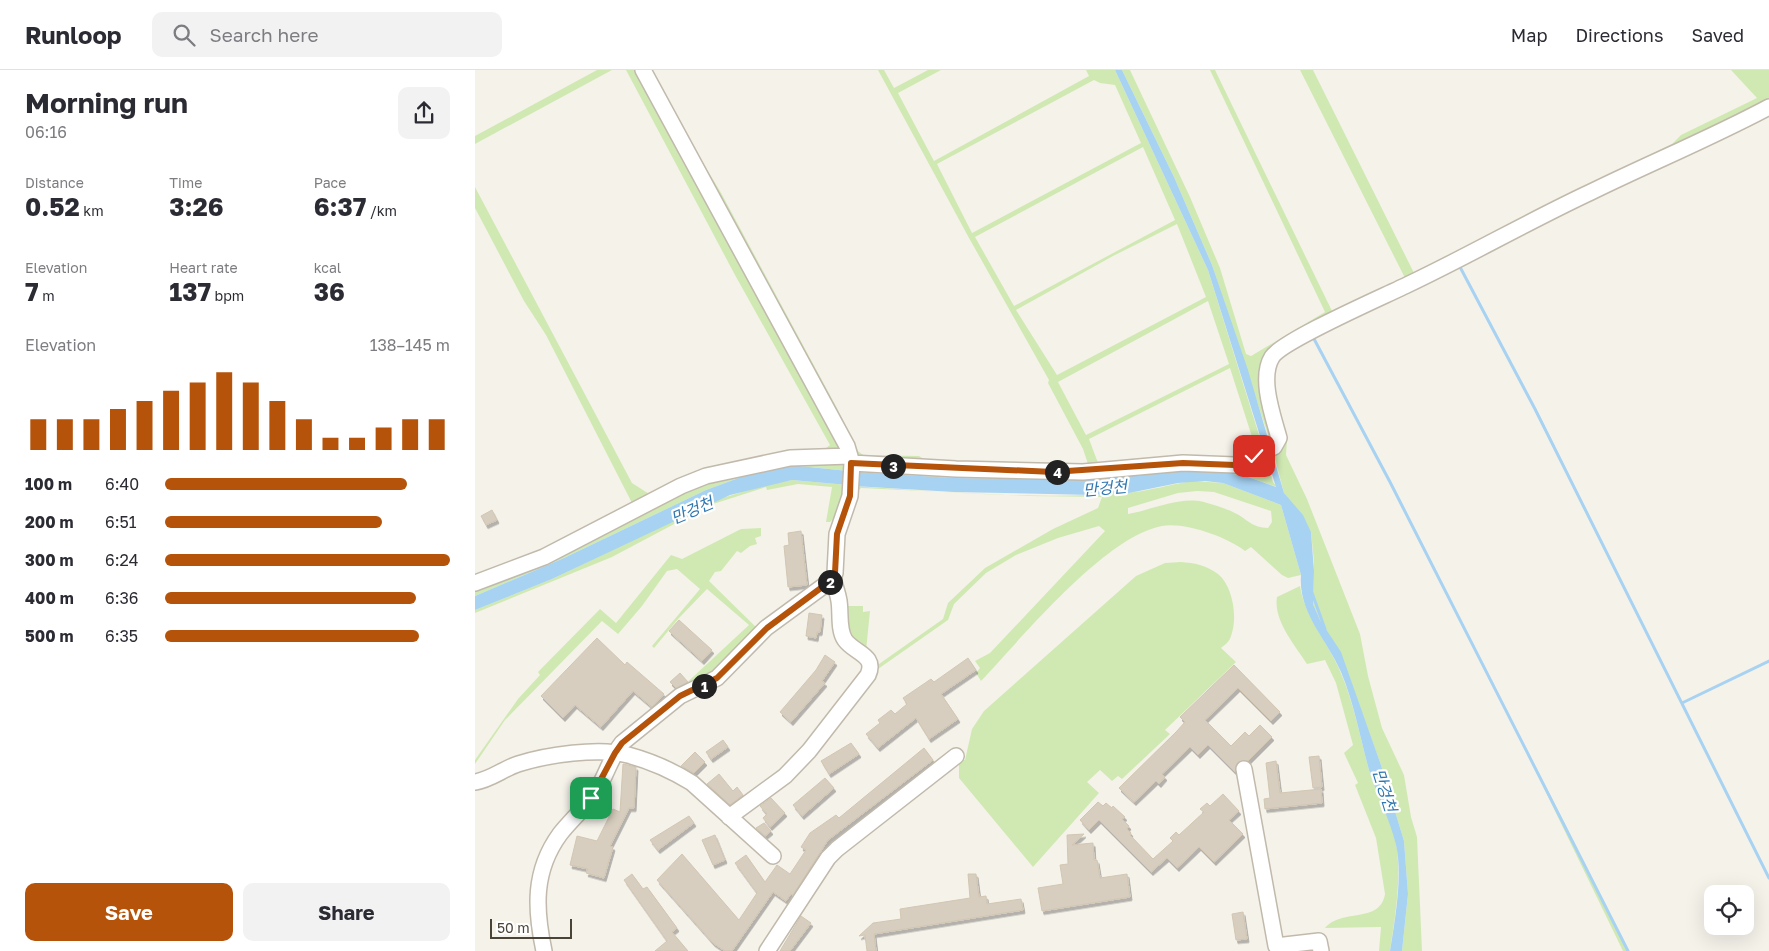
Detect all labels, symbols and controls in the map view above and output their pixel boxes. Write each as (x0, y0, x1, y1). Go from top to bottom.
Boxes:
search box (152, 12, 502, 57)
text: Runloop (25, 20, 122, 49)
icon: search (170, 21, 198, 49)
text: Search here (210, 23, 318, 46)
text: Map (1511, 24, 1547, 46)
text: Directions (1575, 24, 1663, 46)
text: Saved (1691, 24, 1744, 46)
text: Morning run (25, 86, 188, 119)
button: share (398, 87, 450, 139)
text: 06:16 (25, 122, 67, 142)
text: Distance (25, 174, 84, 191)
text: Time (169, 174, 202, 191)
text: Pace (314, 174, 346, 191)
text: 0.52 (25, 191, 80, 222)
text: 3:26 (169, 191, 224, 222)
text: 6:37 (314, 191, 366, 222)
text: km (80, 202, 104, 219)
text: /km (366, 202, 397, 219)
text: Elevation (25, 259, 87, 276)
text: Heart rate (169, 259, 238, 276)
text: kcal (314, 259, 341, 276)
text: 7 (25, 276, 39, 307)
text: 137 (169, 276, 211, 307)
text: 36 (314, 276, 345, 307)
text: m (39, 287, 55, 304)
text: bpm (211, 287, 244, 304)
text: Elevation (25, 335, 96, 355)
text: 138–145 m (370, 335, 450, 355)
pin (1233, 435, 1275, 477)
icon: check (1240, 442, 1268, 470)
pin: 3 (881, 454, 905, 478)
text: 3 (889, 458, 898, 475)
pin: 4 (1045, 460, 1069, 484)
text: 4 (1053, 464, 1062, 481)
text: 100 m (25, 474, 72, 494)
text: 6:40 (105, 474, 139, 494)
water label: 만겅천 (1082, 476, 1130, 500)
water label: 만겅천 (668, 491, 718, 528)
text: 200 m (25, 512, 74, 532)
text: 6:51 (105, 512, 137, 532)
text: 300 m (25, 550, 74, 570)
text: 6:24 (105, 550, 139, 570)
pin: 2 (817, 570, 843, 594)
text: 2 (826, 574, 835, 591)
text: 400 m (25, 588, 74, 608)
text: 6:36 (105, 588, 139, 608)
text: 500 m (25, 626, 74, 646)
text: 6:35 (105, 626, 138, 646)
pin: 1 (691, 674, 717, 698)
text: 1 (701, 678, 708, 695)
water label: 만겅천 (1369, 766, 1402, 816)
pin (570, 777, 612, 819)
icon: arrive (577, 784, 605, 812)
button: Save (25, 883, 233, 941)
button: Share (243, 883, 450, 941)
map controls (1704, 885, 1754, 935)
button: locate (1704, 885, 1754, 935)
scale bar (490, 916, 573, 939)
text: 50 m (497, 919, 530, 936)

